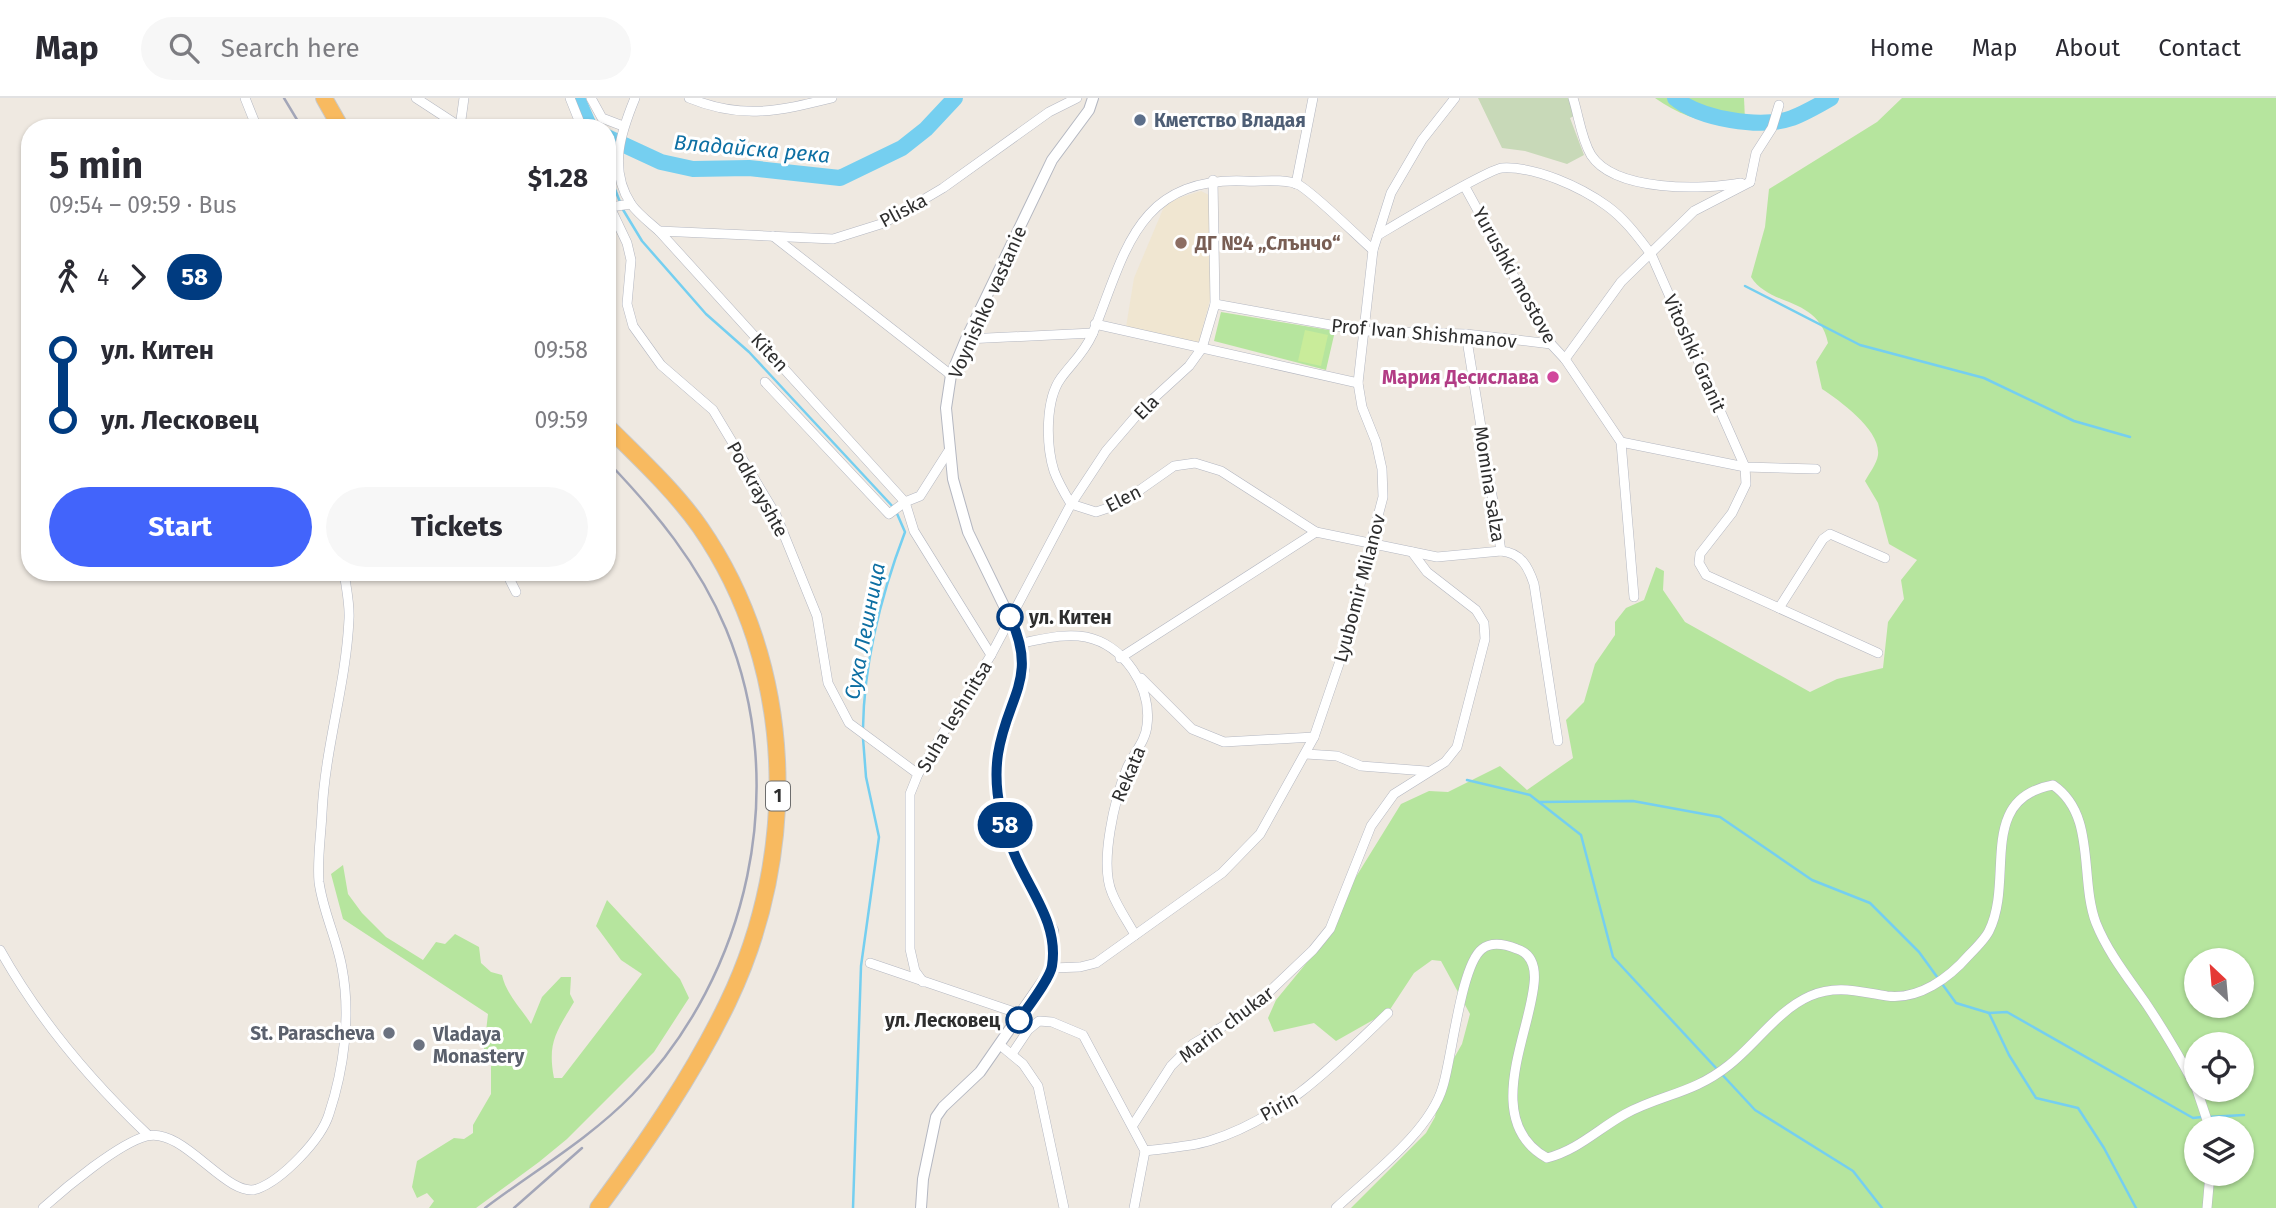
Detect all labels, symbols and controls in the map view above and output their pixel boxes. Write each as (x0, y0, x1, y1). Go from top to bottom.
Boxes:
search box (141, 17, 631, 80)
text: Map (35, 28, 99, 68)
icon: search (165, 29, 203, 67)
text: Search here (221, 33, 360, 64)
text: Home (1870, 34, 1934, 62)
text: Map (1972, 34, 2018, 62)
text: About (2056, 34, 2120, 62)
text: Contact (2158, 34, 2241, 62)
place label: Кметство Владая (1154, 109, 1306, 132)
marker: Кметство Владая (1132, 112, 1148, 128)
water label: Владайска река (673, 129, 831, 169)
text: 5 min (49, 142, 143, 188)
text: $1.28 (528, 163, 588, 194)
street label: Pliska (876, 188, 931, 232)
text: 09:54 – 09:59 · Bus (49, 191, 237, 219)
street label: Yurushki mostove (1468, 203, 1562, 348)
street label: Voynishko vastanie (943, 222, 1031, 382)
place label: ДГ №4 „Слънчо“ (1194, 232, 1341, 255)
marker: ДГ №4 „Слънчо“ (1173, 235, 1189, 251)
icon: walk (49, 258, 87, 296)
icon: forward (119, 258, 157, 296)
text: 4 (97, 263, 109, 291)
text: 58 (181, 263, 208, 291)
street label: Vitoshki Granit (1658, 291, 1731, 416)
street label: Prof Ivan Shishmanov (1330, 314, 1518, 353)
street label: Kiten (746, 328, 793, 377)
text: ул. Китен (101, 335, 214, 366)
text: 09:58 (534, 336, 588, 364)
place label: Мария Десислава (1382, 366, 1539, 389)
marker: Мария Десислава (1545, 369, 1561, 385)
street label: Ela (1129, 390, 1164, 425)
text: ул. Лесковец (101, 405, 258, 436)
text: 09:59 (534, 406, 588, 434)
street label: Momina salza (1469, 425, 1510, 544)
street label: Podkrayshte (722, 438, 793, 541)
street label: Elen (1102, 480, 1145, 517)
button: Start (49, 487, 312, 567)
button: Tickets (326, 487, 588, 567)
street label: Lyubomir Milanov (1329, 511, 1390, 665)
water label: Суха Лешница (839, 560, 891, 702)
marker: ул. Китен (997, 604, 1023, 630)
place label: ул. Китен (1028, 606, 1112, 629)
street label: Suha leshnitsa (912, 656, 997, 776)
street label: Rekata (1106, 743, 1150, 806)
road number: 1 (766, 782, 790, 810)
line badge: 58 (974, 802, 1036, 848)
text: 58 (992, 811, 1018, 839)
north arrow (2184, 948, 2254, 1018)
map controls (2184, 948, 2254, 1186)
street label: Marin chukar (1175, 981, 1279, 1067)
marker: ул. Лесковец (1006, 1007, 1032, 1033)
place label: ул. Лесковец (884, 1009, 1001, 1032)
place label: St. Parascheva (250, 1022, 375, 1045)
place label: Vladaya Monastery (432, 1023, 524, 1068)
marker: St. Parascheva (381, 1025, 397, 1041)
button: locate (2184, 1032, 2254, 1102)
marker: Vladaya Monastery (411, 1037, 427, 1053)
street label: Pirin (1256, 1087, 1302, 1126)
button: layers (2184, 1116, 2254, 1186)

